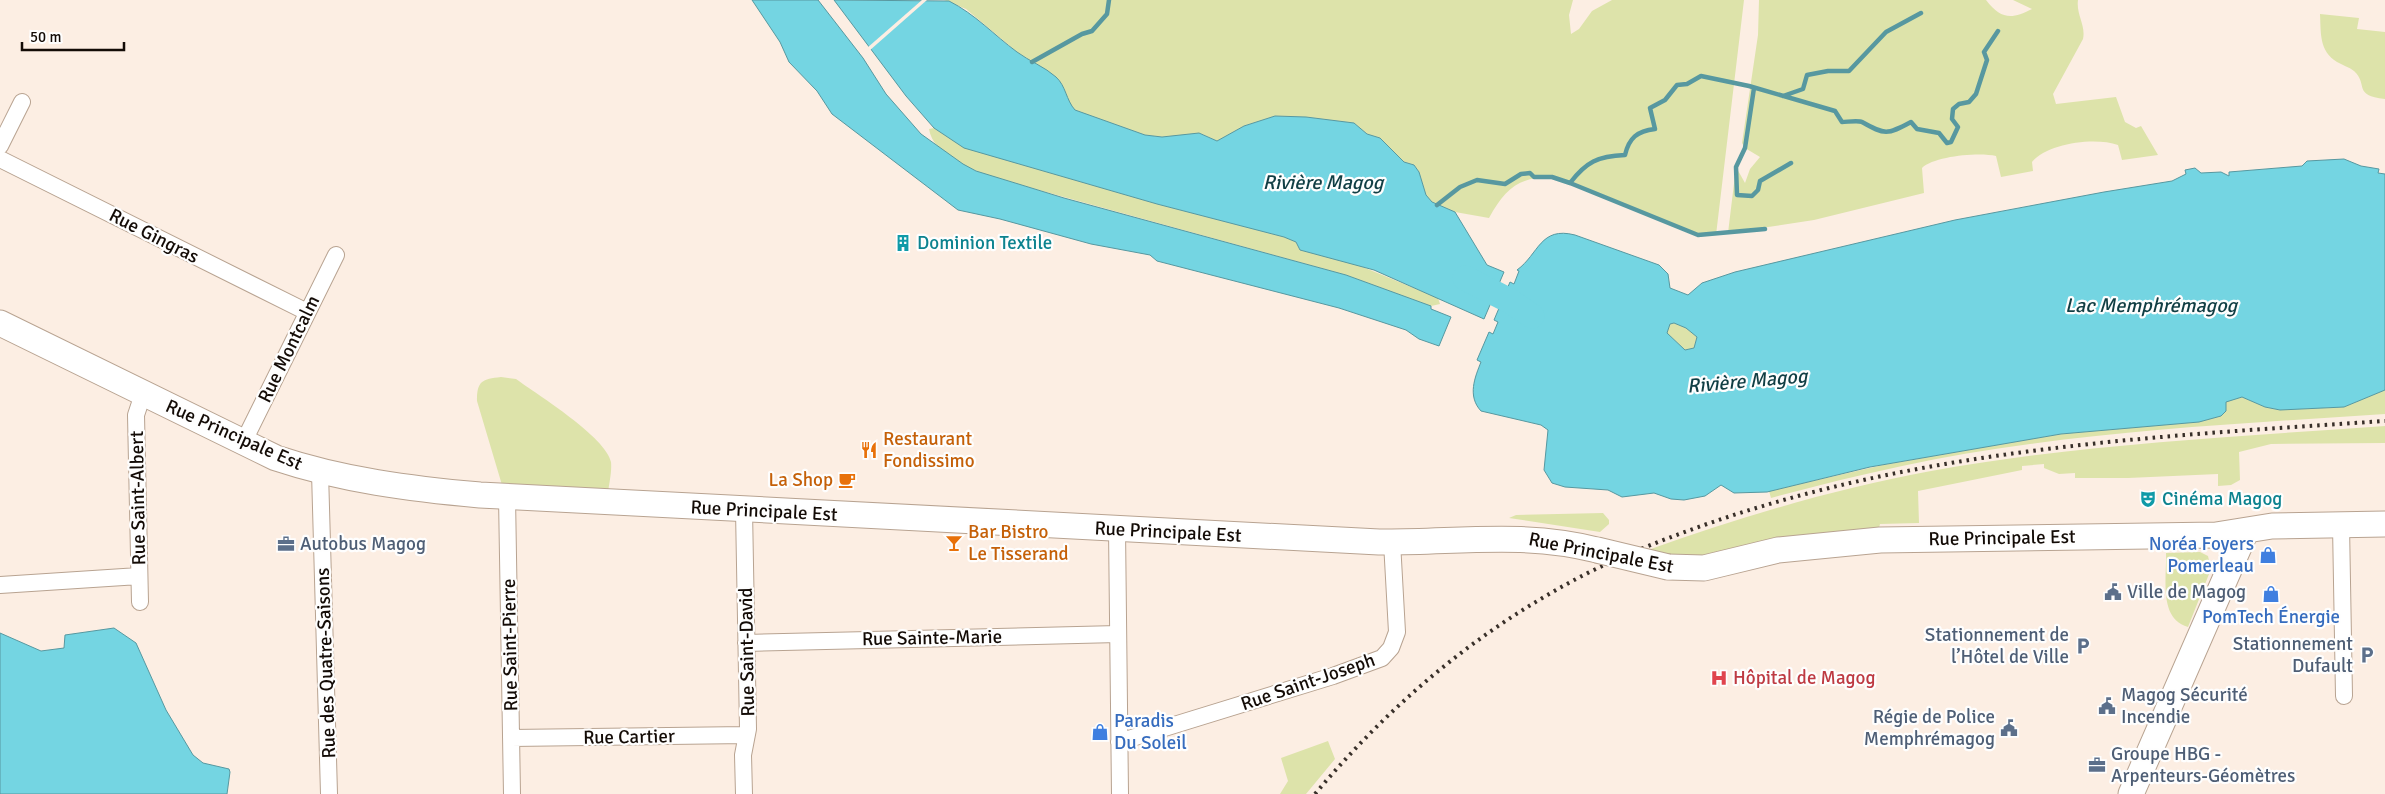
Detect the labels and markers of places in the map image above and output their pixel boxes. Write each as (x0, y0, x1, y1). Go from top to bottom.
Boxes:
place label: Dominion Textile (917, 231, 1052, 255)
building icon: Dominion Textile (893, 233, 913, 253)
place label: Restaurant Fondissimo (883, 427, 975, 473)
restaurant icon: Restaurant Fondissimo (859, 440, 879, 460)
place label: La Shop (769, 468, 833, 492)
cafe icon: La Shop (837, 470, 857, 490)
place label: Cinéma Magog (2162, 487, 2282, 511)
theatre icon: Cinéma Magog (2138, 489, 2158, 509)
place label: Bar Bistro Le Tisserand (968, 520, 1069, 566)
place label: Autobus Magog (300, 532, 426, 556)
place label: Noréa Foyers Pomerleau (2149, 532, 2254, 578)
bar icon: Bar Bistro Le Tisserand (944, 533, 964, 553)
office icon: Autobus Magog (276, 534, 296, 554)
shop icon: Noréa Foyers Pomerleau (2258, 545, 2278, 565)
place label: Ville de Magog (2127, 580, 2246, 604)
public building icon: Ville de Magog (2103, 582, 2123, 602)
shop icon: PomTech Énergie (2261, 584, 2281, 604)
place label: PomTech Énergie (2202, 605, 2340, 629)
place label: Stationnement de l’Hôtel de Ville (1925, 623, 2069, 669)
place label: Stationnement Dufault (2233, 632, 2353, 678)
parking icon: Stationnement de l’Hôtel de Ville (2073, 636, 2093, 656)
parking icon: Stationnement Dufault (2357, 645, 2377, 665)
place label: Hôpital de Magog (1733, 666, 1875, 690)
hospital icon: Hôpital de Magog (1709, 668, 1729, 688)
place label: Magog Sécurité Incendie (2121, 683, 2248, 729)
public building icon: Magog Sécurité Incendie (2097, 696, 2117, 716)
place label: Régie de Police Memphrémagog (1864, 705, 1995, 751)
place label: Paradis Du Soleil (1114, 709, 1187, 755)
public building icon: Régie de Police Memphrémagog (1999, 718, 2019, 738)
shop icon: Paradis Du Soleil (1090, 722, 1110, 742)
place label: Groupe HBG - Arpenteurs-Géomètres (2111, 742, 2295, 788)
office icon: Groupe HBG - Arpenteurs-Géomètres (2087, 755, 2107, 775)

